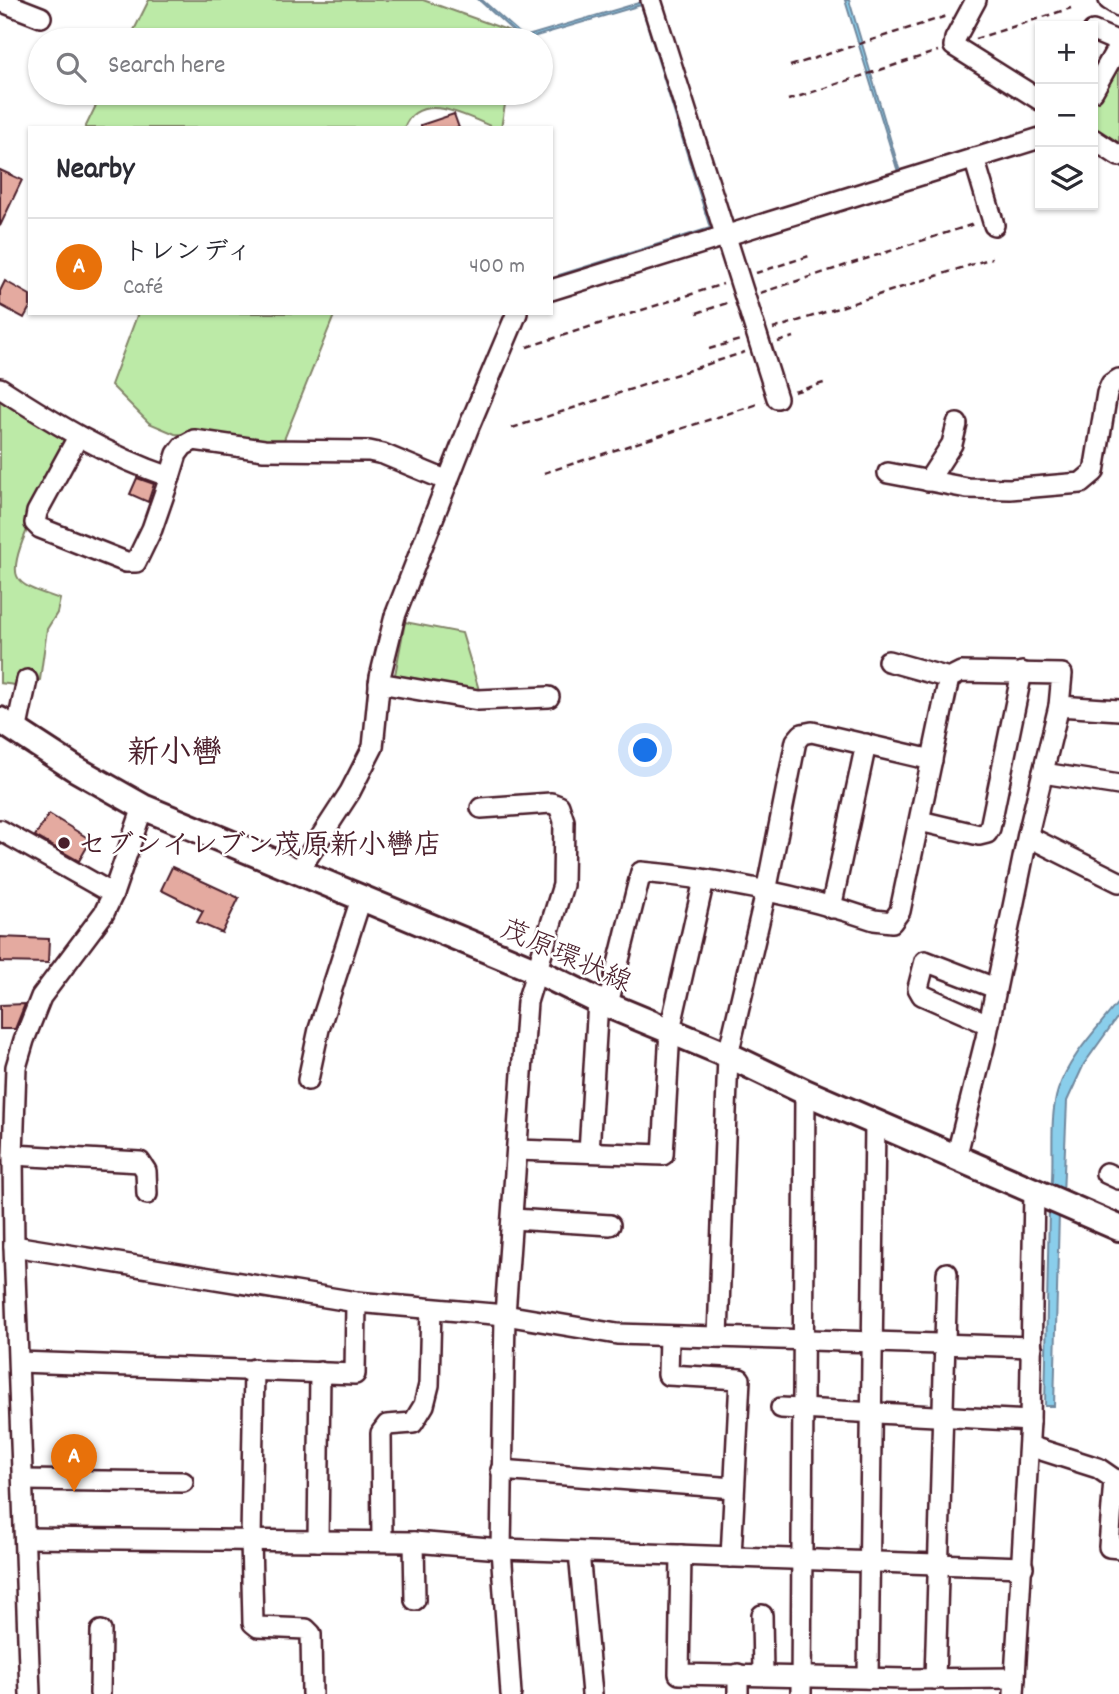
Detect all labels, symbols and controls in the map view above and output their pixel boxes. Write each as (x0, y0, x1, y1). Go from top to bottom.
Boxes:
map controls (1035, 21, 1098, 210)
button: + (1035, 21, 1098, 84)
search box (28, 28, 553, 105)
icon: search (52, 48, 90, 86)
text: Search here (108, 48, 226, 85)
button: − (1035, 84, 1098, 147)
button: layers (1035, 147, 1098, 210)
text: Nearby (56, 150, 134, 193)
text: トレンディ (123, 235, 252, 272)
text: A (73, 251, 85, 284)
text: 400 m (469, 251, 525, 284)
text: Café (123, 272, 163, 305)
district label: 新小轡 (127, 733, 223, 779)
your location (628, 733, 662, 767)
place label: セブンイレブン茂原新小轡店 (78, 828, 442, 868)
marker: セブンイレブン茂原新小轡店 (56, 835, 72, 851)
street label: 茂原環状線 (493, 912, 637, 1005)
pin: A (51, 1434, 97, 1492)

